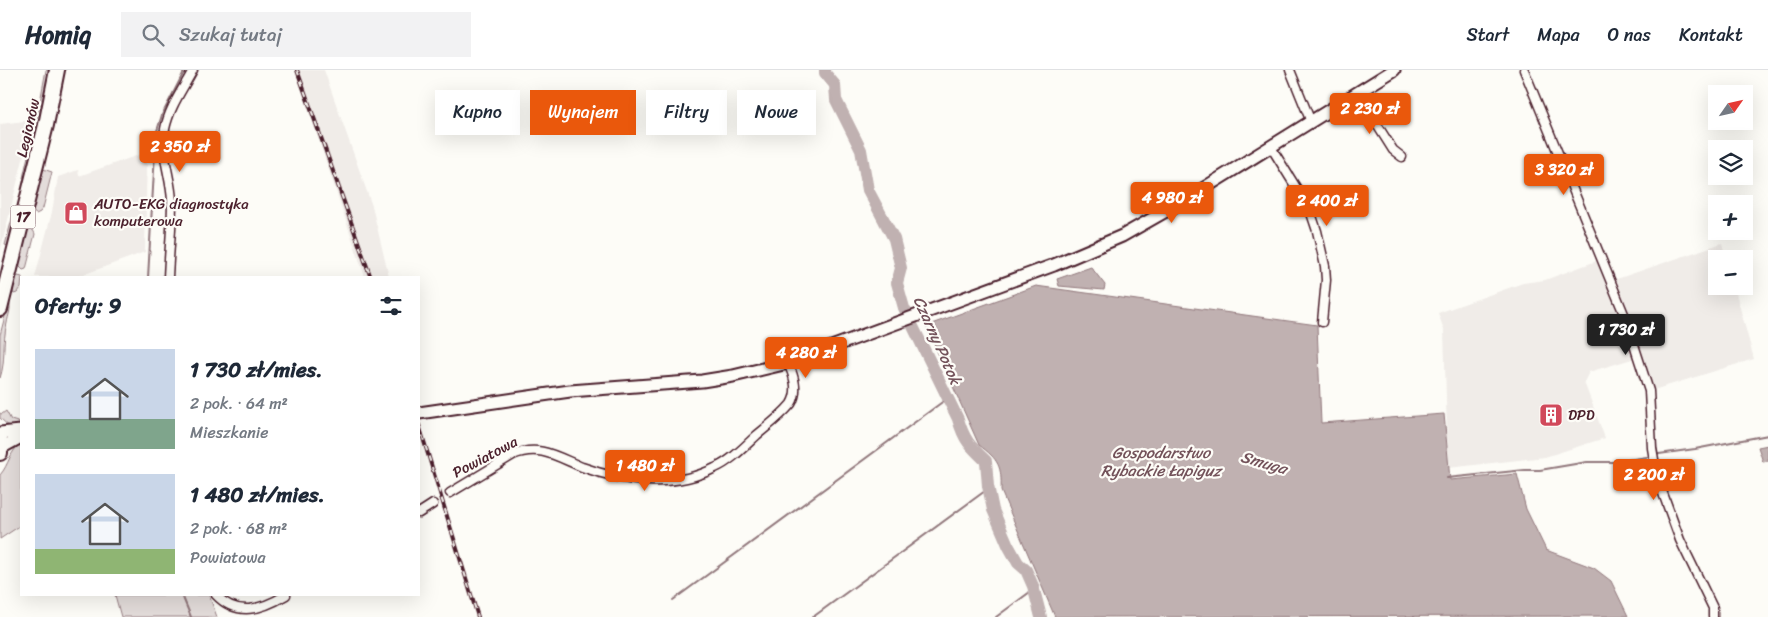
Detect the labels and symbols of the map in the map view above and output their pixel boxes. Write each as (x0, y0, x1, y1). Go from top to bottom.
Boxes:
north arrow (1708, 85, 1752, 130)
pin: 2 230 zł (1318, 92, 1422, 135)
street label: Legionów (9, 95, 48, 160)
pin: 2 350 zł (128, 131, 232, 173)
pin: 3 320 zł (1512, 154, 1616, 196)
pin: 4 980 zł (1120, 182, 1224, 224)
pin: 2 400 zł (1275, 184, 1379, 227)
place label: AUTO-EKG diagnostyka komputerowa (93, 191, 249, 234)
shop icon: AUTO-EKG diagnostyka komputerowa (63, 200, 89, 226)
road number: 17 (10, 206, 36, 228)
water label: Czarny Potok (905, 291, 971, 391)
pin: 1 730 zł (1574, 314, 1678, 356)
pin: 4 280 zł (754, 336, 858, 379)
building icon: DPD (1538, 402, 1564, 428)
place label: DPD (1568, 402, 1595, 428)
street label: Powiatowa (448, 429, 523, 485)
water label: Gospodarstwo Rybackie Łapiguz (1101, 438, 1223, 485)
water label: Smuga (1237, 442, 1292, 483)
pin: 1 480 zł (593, 450, 697, 492)
pin: 2 200 zł (1602, 458, 1706, 501)

